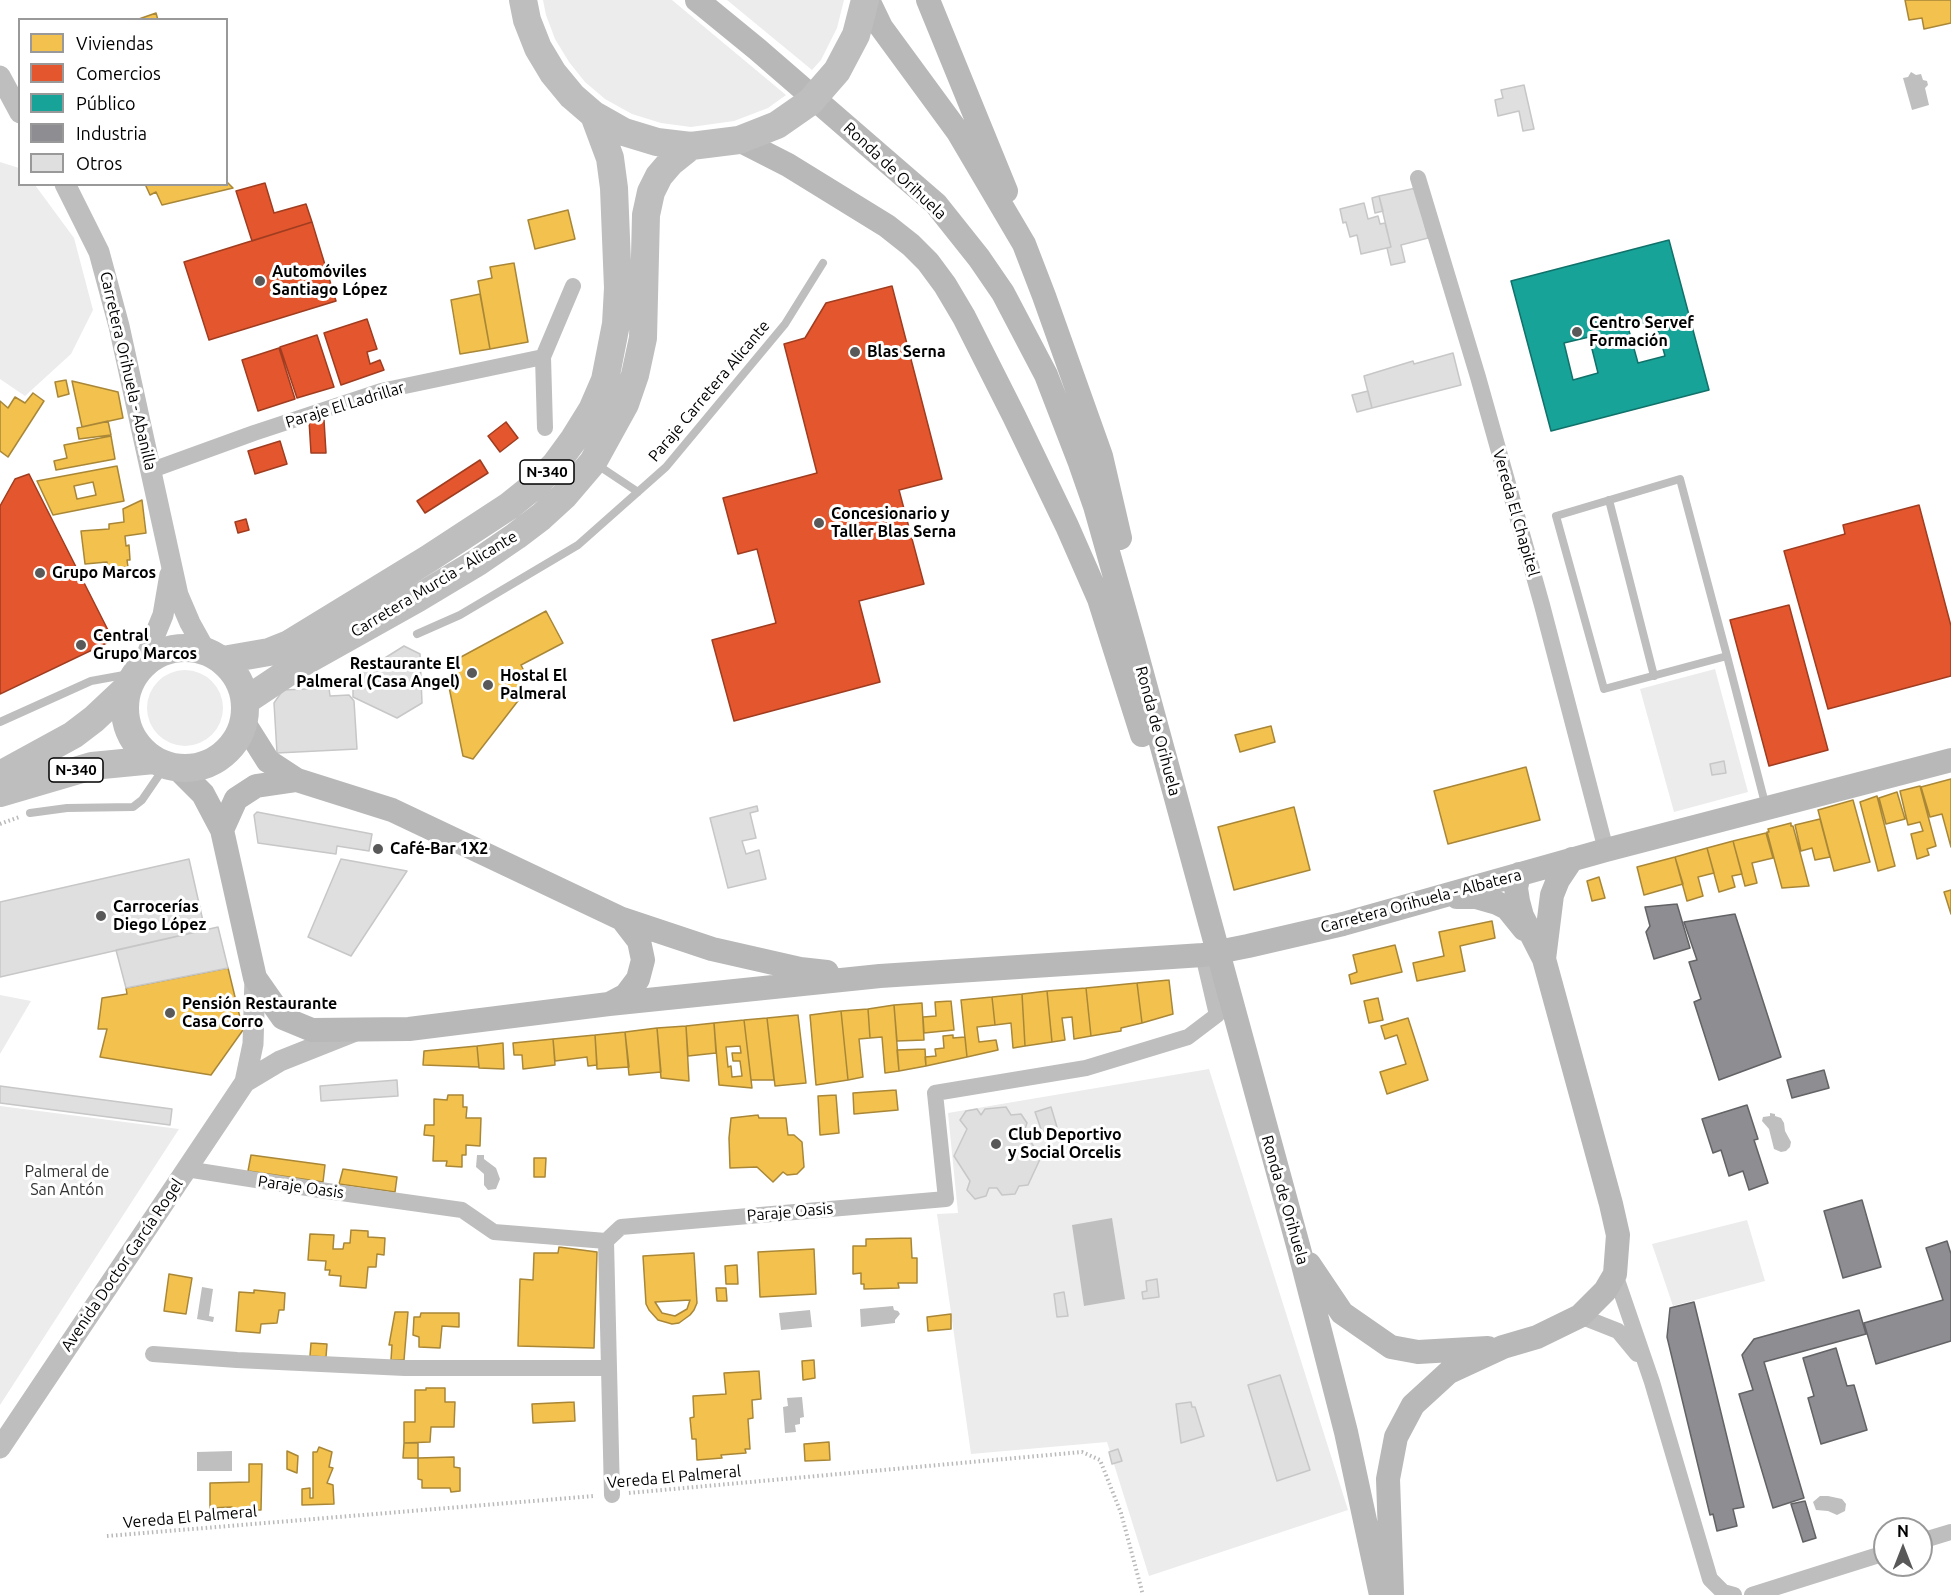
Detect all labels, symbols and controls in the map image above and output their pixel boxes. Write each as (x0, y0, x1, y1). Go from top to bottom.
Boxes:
legend (18, 18, 228, 186)
text: Viviendas (76, 33, 153, 53)
text: Comercios (76, 63, 161, 83)
text: Público (76, 93, 136, 113)
street label: Ronda de Orihuela (840, 118, 950, 224)
text: Industria (76, 123, 147, 143)
text: Otros (76, 153, 122, 173)
place label: Automóviles Santiago López (272, 262, 387, 300)
street label: Carretera Orihuela - Abanilla (96, 270, 160, 472)
marker: Automóviles Santiago López (253, 274, 267, 288)
place label: Centro Servef Formación (1589, 313, 1694, 351)
street label: Paraje Carretera Alicante (644, 316, 774, 466)
marker: Centro Servef Formación (1570, 325, 1584, 339)
place label: Blas Serna (867, 342, 946, 362)
marker: Blas Serna (848, 345, 862, 359)
street label: Paraje El Ladrillar (283, 378, 407, 432)
street label: Vereda El Chapitel (1489, 447, 1543, 579)
road number: N-340 (520, 460, 574, 484)
place label: Concesionario y Taller Blas Serna (831, 504, 956, 542)
marker: Concesionario y Taller Blas Serna (812, 516, 826, 530)
street label: Carretera Murcia - Alicante (347, 527, 521, 641)
place label: Grupo Marcos (52, 563, 156, 583)
marker: Grupo Marcos (33, 566, 47, 580)
place label: Central Grupo Marcos (93, 626, 197, 664)
marker: Central Grupo Marcos (74, 638, 88, 652)
place label: Restaurante El Palmeral (Casa Angel) (296, 654, 460, 692)
street label: Ronda de Orihuela (1131, 664, 1185, 798)
marker: Restaurante El Palmeral (Casa Angel) (465, 666, 479, 680)
place label: Hostal El Palmeral (500, 666, 567, 704)
marker: Hostal El Palmeral (481, 678, 495, 692)
road number: N-340 (49, 758, 103, 782)
place label: Café-Bar 1X2 (390, 839, 488, 859)
marker: Café-Bar 1X2 (371, 842, 385, 856)
street label: Carretera Orihuela - Albatera (1318, 865, 1524, 937)
place label: Carrocerías Diego López (113, 897, 206, 935)
marker: Carrocerías Diego López (94, 909, 108, 923)
place label: Pensión Restaurante Casa Corro (182, 994, 337, 1032)
marker: Pensión Restaurante Casa Corro (163, 1006, 177, 1020)
place label: Club Deportivo y Social Orcelis (1008, 1125, 1122, 1163)
street label: Ronda de Orihuela (1257, 1133, 1313, 1267)
marker: Club Deportivo y Social Orcelis (989, 1137, 1003, 1151)
park label: Palmeral de San Antón (25, 1162, 109, 1200)
street label: Paraje Oasis (257, 1171, 345, 1203)
street label: Avenida Doctor García Rogel (57, 1175, 187, 1355)
street label: Paraje Oasis (746, 1199, 834, 1225)
street label: Vereda El Palmeral (606, 1462, 742, 1492)
street label: Vereda El Palmeral (122, 1502, 258, 1532)
north arrow (1873, 1517, 1933, 1577)
text: N (1897, 1522, 1909, 1540)

